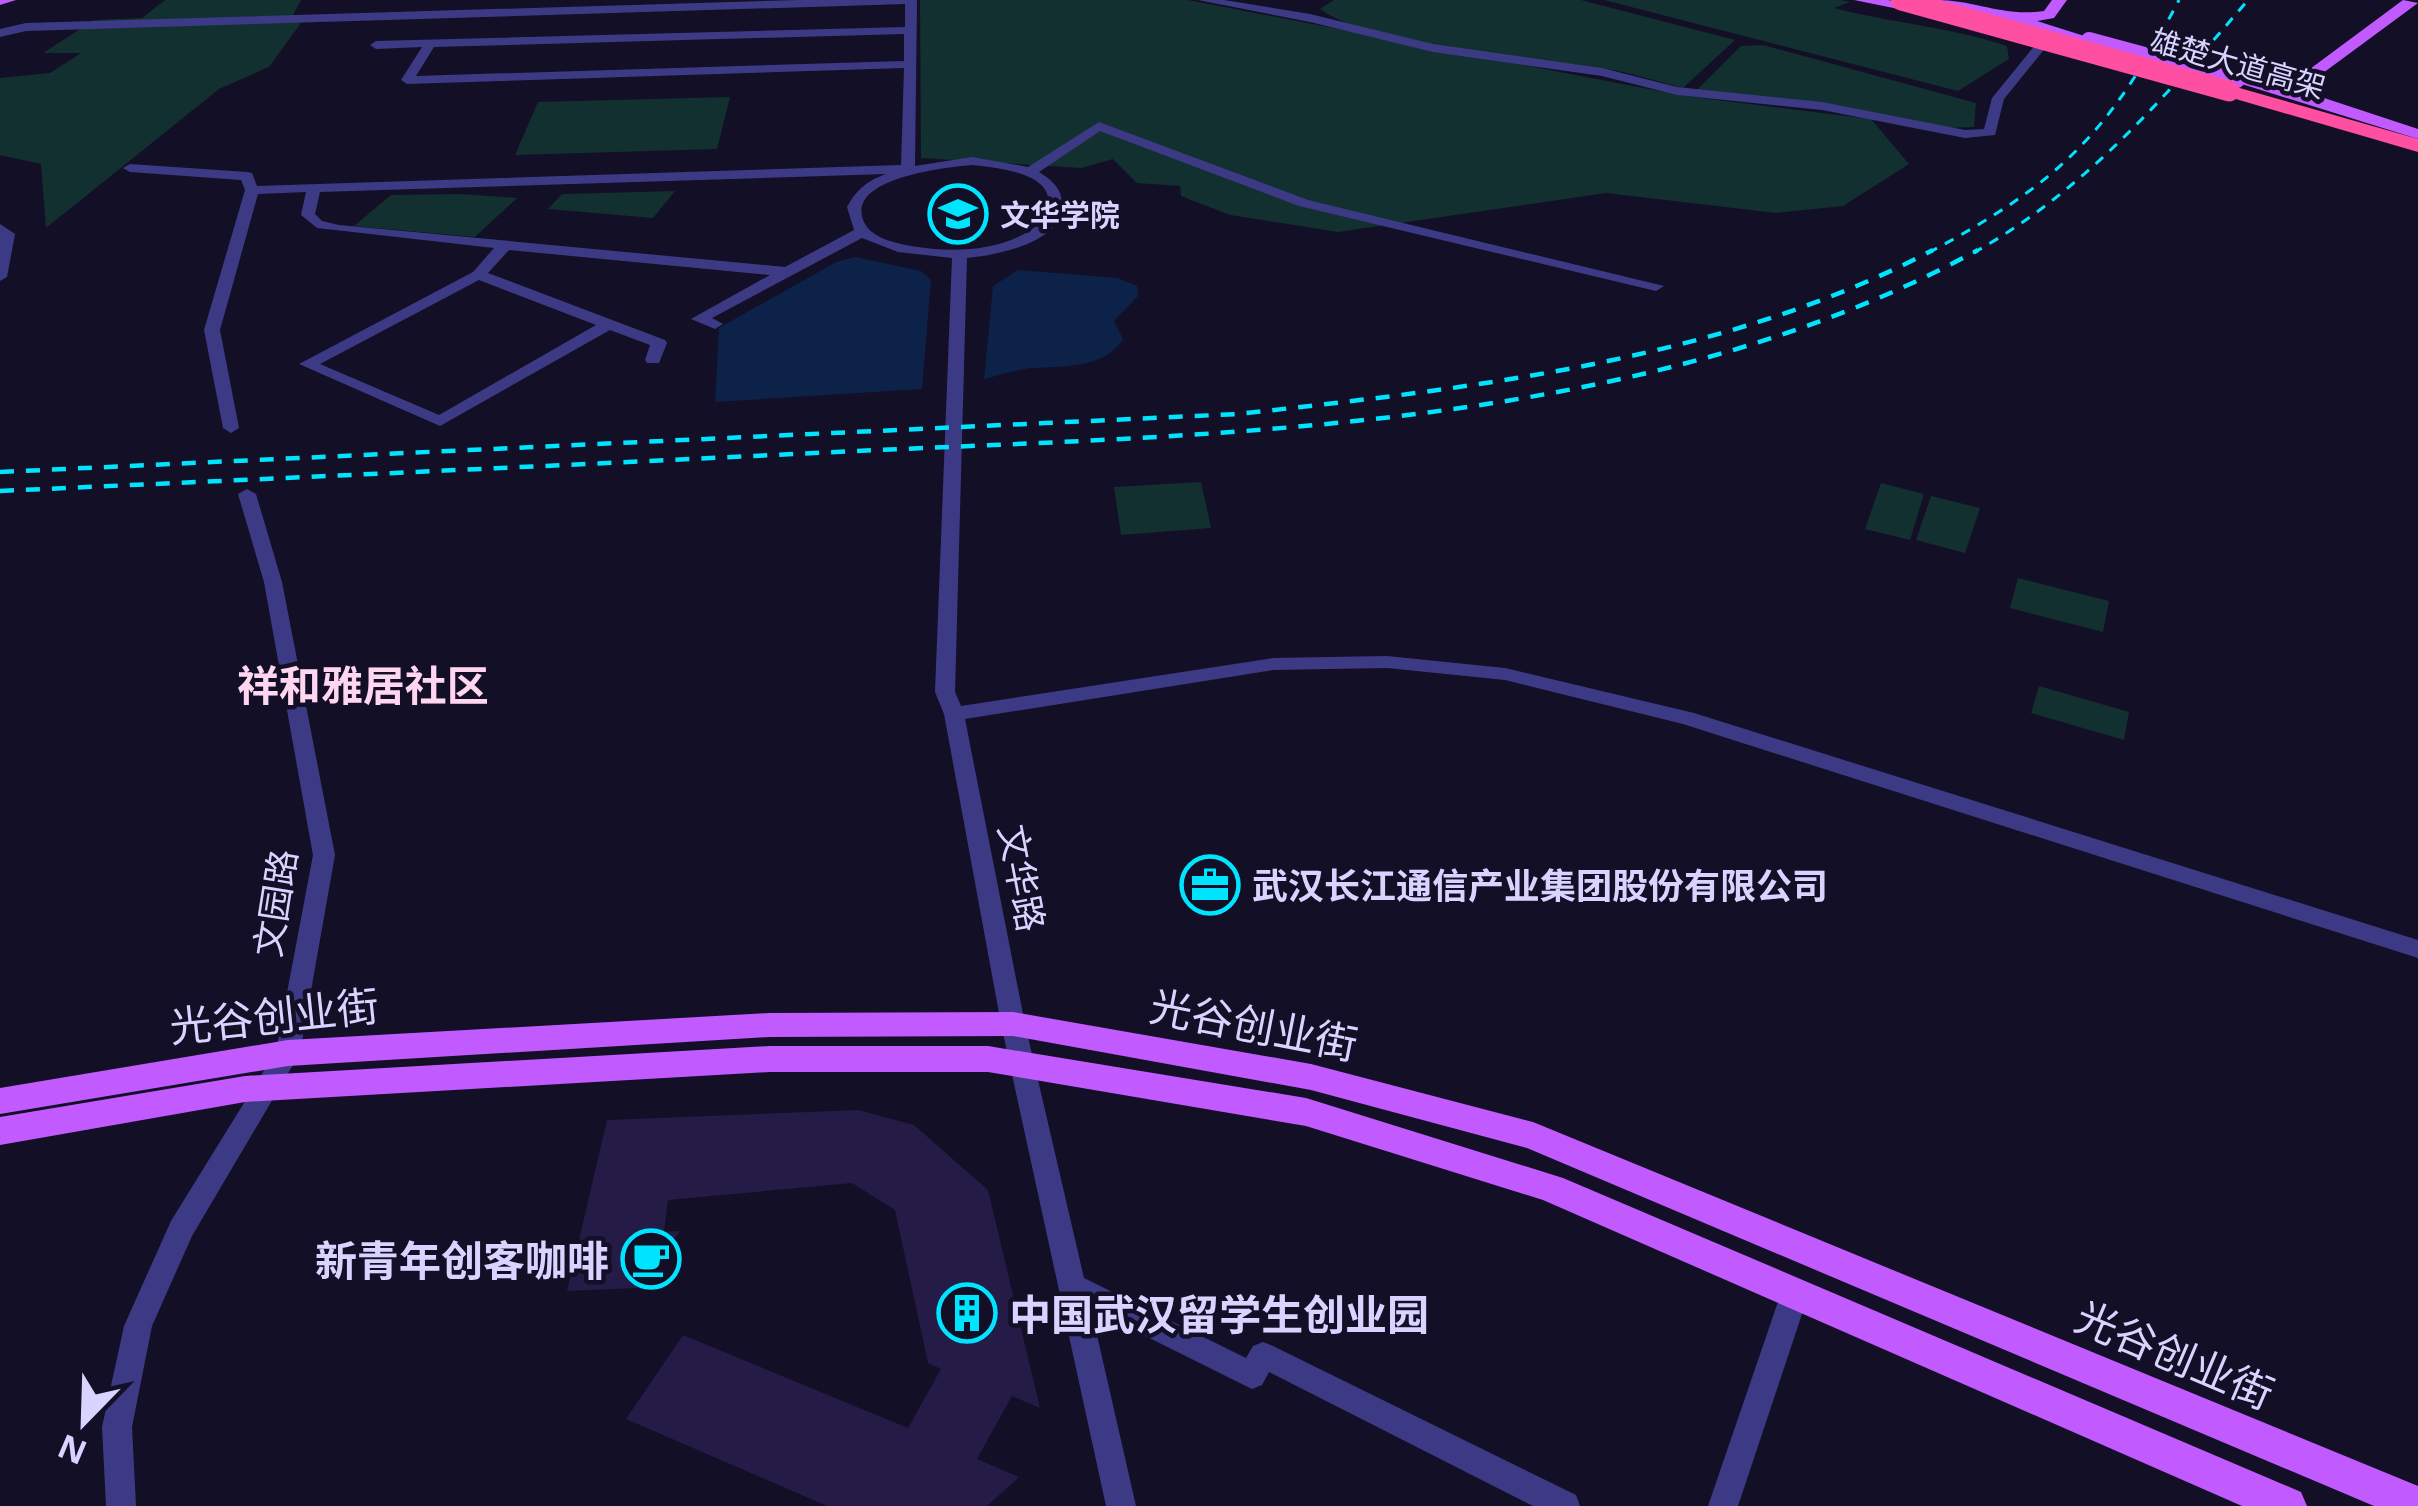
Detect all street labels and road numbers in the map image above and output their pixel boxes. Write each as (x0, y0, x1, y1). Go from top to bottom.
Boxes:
street label: 雄楚大道高架 (2146, 18, 2330, 108)
street label: 文华路 (988, 820, 1056, 936)
street label: 文园路 (242, 846, 308, 960)
street label: 光谷创业街 (167, 976, 381, 1054)
street label: 光谷创业街 (1145, 976, 1363, 1072)
street label: 光谷创业街 (2067, 1287, 2283, 1421)

